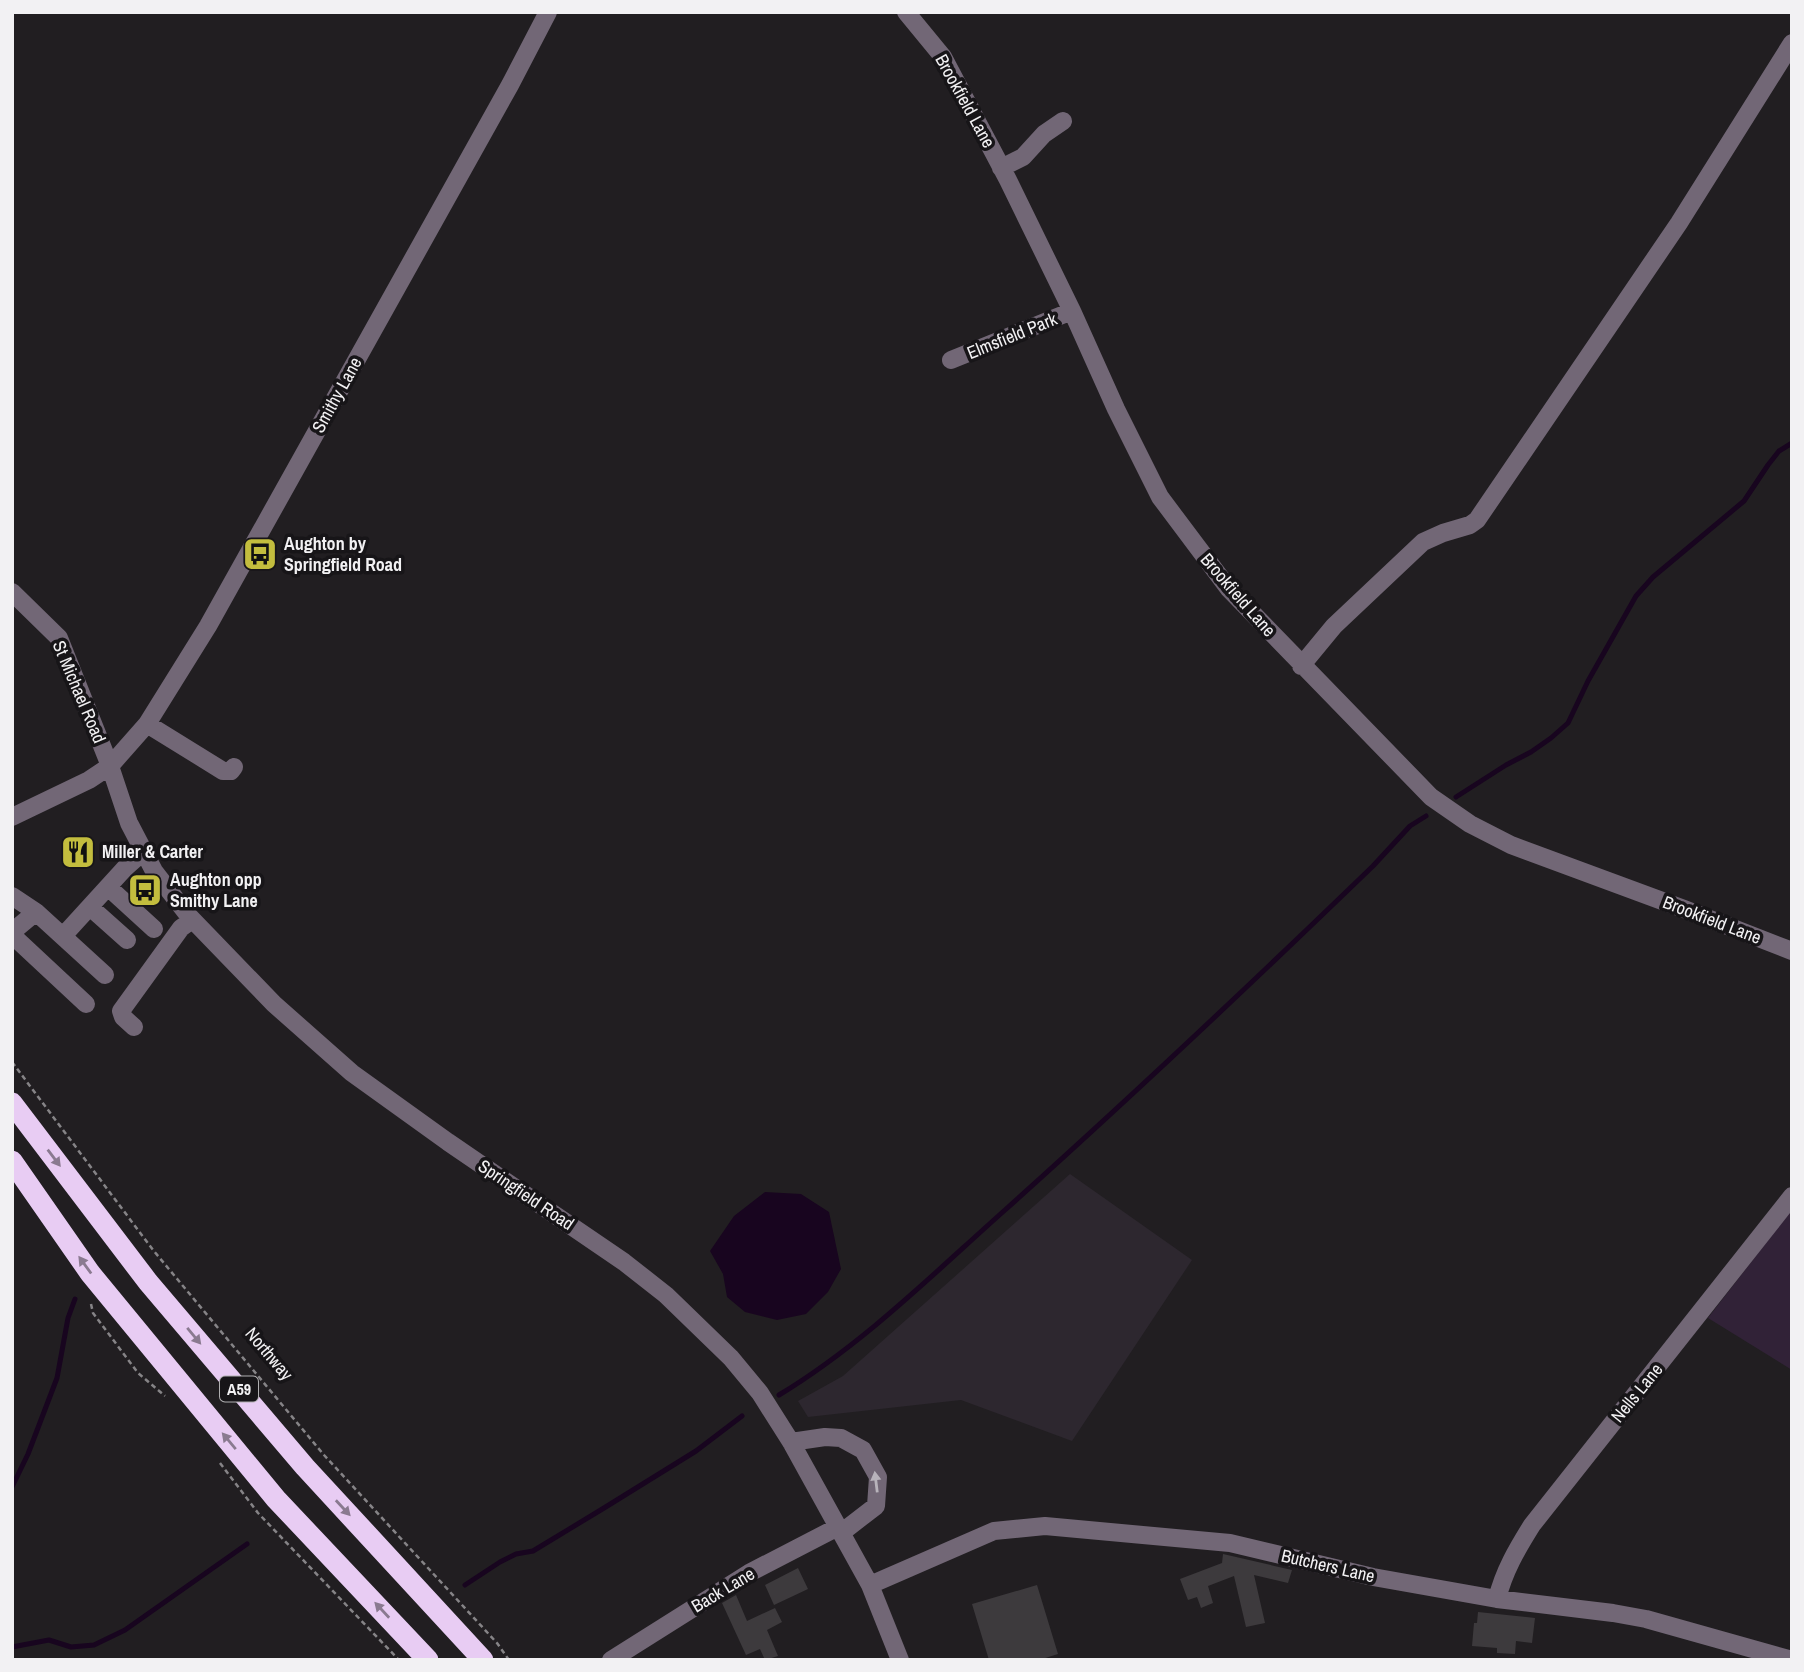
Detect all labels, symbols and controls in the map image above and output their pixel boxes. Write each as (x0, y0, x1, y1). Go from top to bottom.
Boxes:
street label: Brookfield Lane (929, 49, 1001, 152)
street label: Elmsfield Park (963, 306, 1061, 365)
street label: Smithy Lane (306, 352, 368, 437)
place label: Aughton by Springfield Road (284, 531, 402, 577)
bus stop icon: Aughton by Springfield Road (241, 535, 279, 573)
street label: Brookfield Lane (1195, 547, 1282, 642)
street label: St Michael Road (47, 637, 112, 747)
restaurant icon: Miller & Carter (59, 833, 97, 871)
place label: Miller & Carter (102, 839, 203, 864)
place label: Aughton opp Smithy Lane (170, 867, 262, 913)
bus stop icon: Aughton opp Smithy Lane (126, 871, 164, 909)
street label: Brookfield Lane (1659, 889, 1765, 950)
one-way arrow (46, 1149, 60, 1167)
street label: Springfield Road (473, 1153, 579, 1236)
one-way arrow (78, 1256, 92, 1274)
street label: Northway (240, 1322, 299, 1386)
one-way arrow (186, 1328, 201, 1345)
street label: Nells Lane (1605, 1358, 1668, 1428)
road number: A59 (220, 1376, 258, 1401)
one-way arrow (222, 1433, 237, 1450)
one-way arrow (870, 1471, 881, 1493)
one-way arrow (335, 1499, 351, 1516)
street label: Butchers Lane (1279, 1543, 1377, 1588)
street label: Back Lane (686, 1561, 759, 1618)
one-way arrow (374, 1602, 390, 1619)

